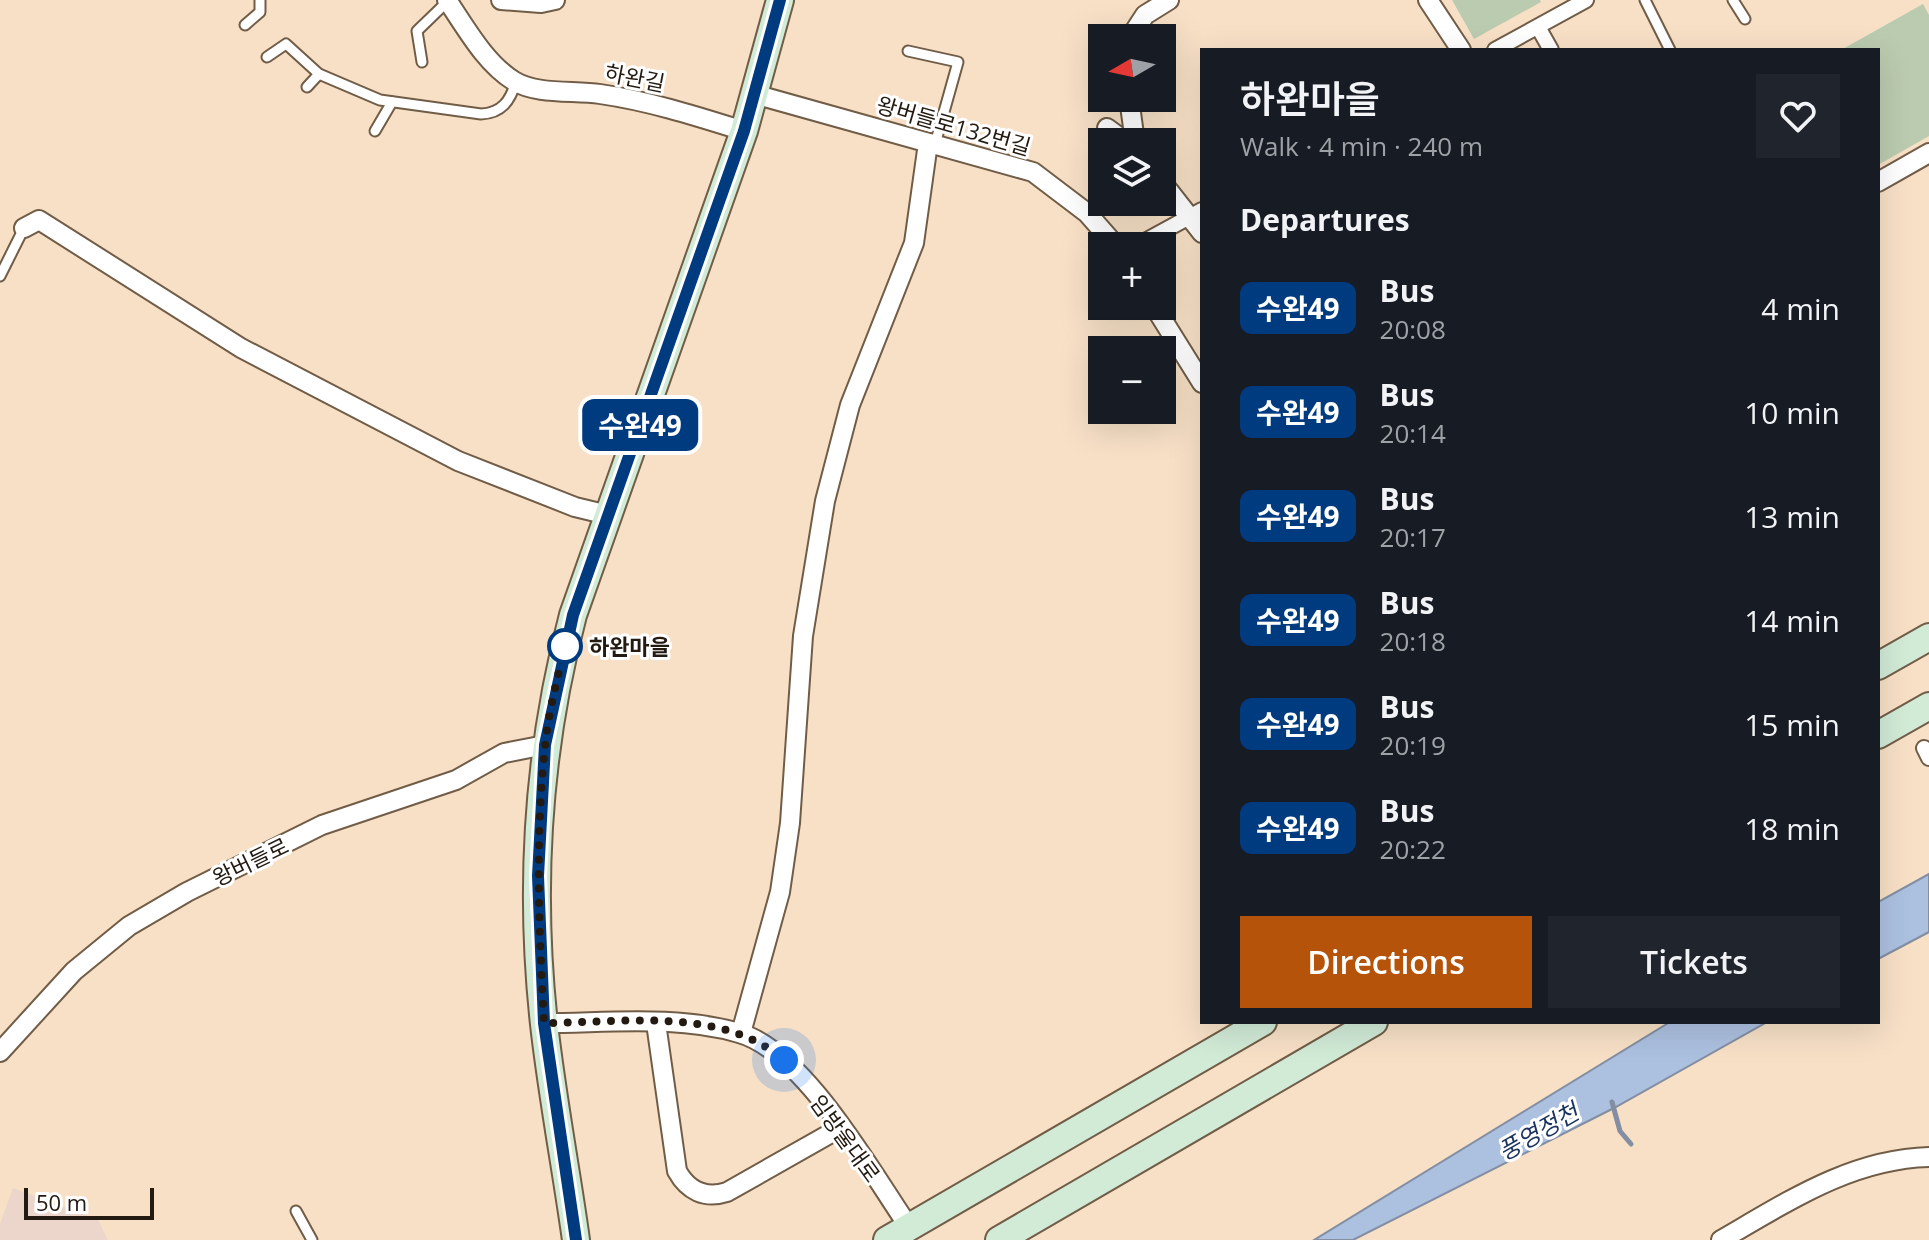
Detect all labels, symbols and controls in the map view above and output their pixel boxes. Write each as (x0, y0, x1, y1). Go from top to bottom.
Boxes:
north arrow (1088, 24, 1176, 112)
map controls (1088, 24, 1176, 424)
street label: 하완길 (602, 56, 668, 98)
text: 하완마을 (1240, 72, 1380, 124)
button: heart (1756, 74, 1840, 158)
street label: 왕버들로132번길 (873, 89, 1035, 161)
button: layers (1088, 128, 1176, 216)
text: Walk · 4 min · 240 m (1240, 128, 1483, 164)
text: Departures (1240, 199, 1410, 240)
button: + (1088, 232, 1176, 320)
text: Bus (1380, 270, 1434, 311)
text: 4 min (1761, 288, 1840, 329)
text: 수완49 (1256, 289, 1340, 327)
text: 20:08 (1380, 311, 1446, 347)
button: − (1088, 336, 1176, 424)
text: Bus (1380, 374, 1434, 415)
text: 10 min (1744, 392, 1840, 433)
text: 수완49 (1256, 393, 1340, 431)
line badge: 수완49 (584, 399, 696, 451)
text: 수완49 (598, 406, 682, 444)
text: 20:14 (1380, 415, 1446, 451)
text: Bus (1380, 478, 1434, 519)
text: 13 min (1744, 496, 1840, 537)
text: 수완49 (1256, 497, 1340, 535)
text: 20:17 (1380, 519, 1446, 555)
text: Bus (1380, 582, 1434, 623)
text: 14 min (1744, 600, 1840, 641)
text: 수완49 (1256, 601, 1340, 639)
text: 20:18 (1380, 623, 1446, 659)
marker: 하완마을 (548, 629, 582, 663)
place label: 하완마을 (589, 631, 670, 661)
text: Bus (1380, 686, 1434, 727)
text: 15 min (1744, 704, 1840, 745)
text: 수완49 (1256, 705, 1340, 743)
text: 20:19 (1380, 727, 1446, 763)
text: Bus (1380, 790, 1434, 831)
text: 18 min (1744, 808, 1840, 849)
text: 수완49 (1256, 809, 1340, 847)
street label: 왕버들로 (207, 830, 293, 892)
text: 20:22 (1380, 831, 1446, 867)
button: Directions (1240, 916, 1532, 1008)
button: Tickets (1548, 916, 1840, 1008)
your location (764, 1040, 804, 1080)
street label: 임방울대로 (804, 1088, 888, 1188)
water label: 풍영정천 (1492, 1093, 1587, 1167)
scale bar (24, 1184, 154, 1220)
text: 50 m (36, 1187, 87, 1217)

